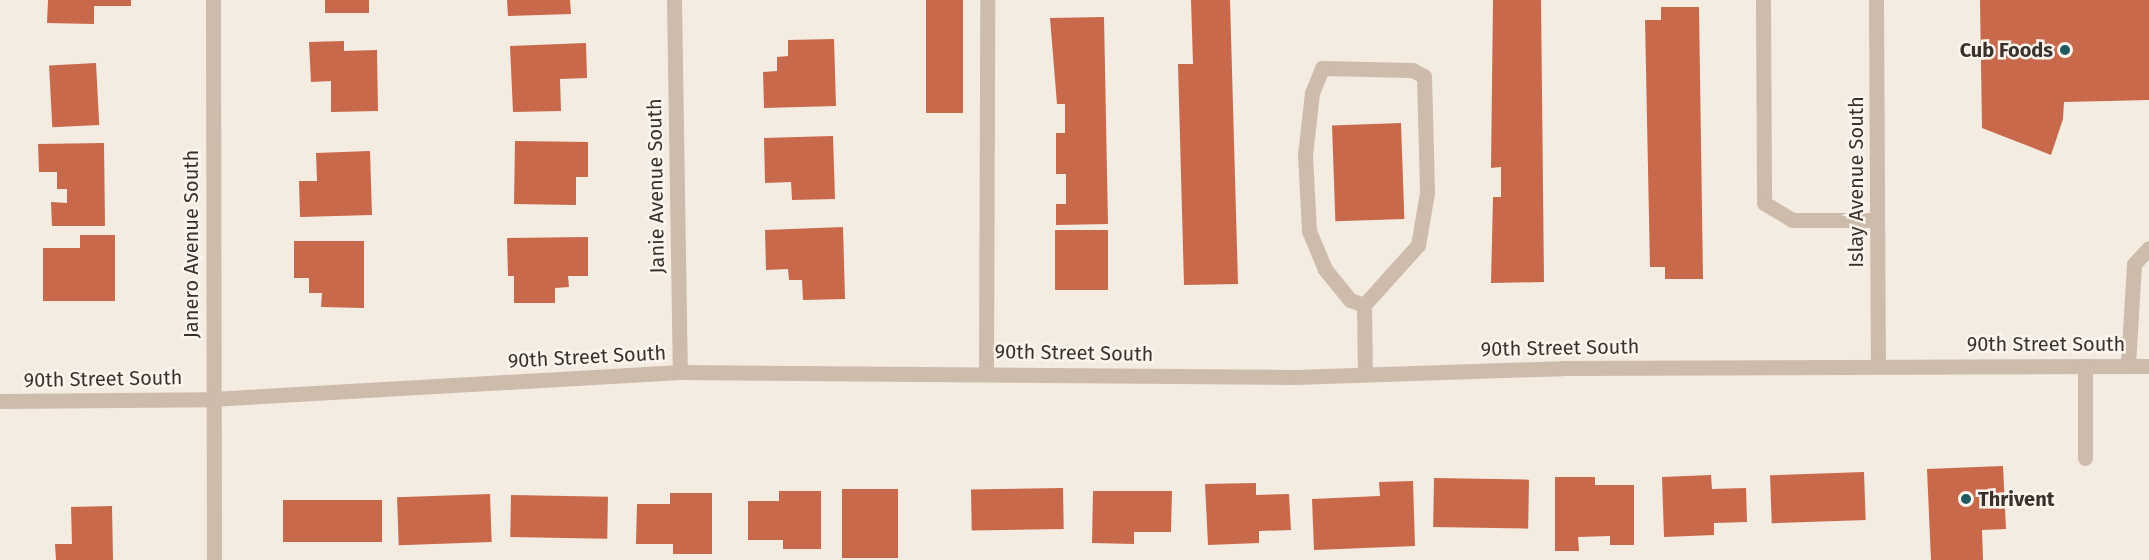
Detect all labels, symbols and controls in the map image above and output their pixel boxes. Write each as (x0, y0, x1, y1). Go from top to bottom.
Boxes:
place label: Cub Foods (1960, 38, 2053, 62)
marker: Cub Foods (2058, 43, 2072, 57)
street label: Islay Avenue South (1844, 96, 1868, 268)
street label: Janie Avenue South (642, 98, 670, 274)
street label: Janero Avenue South (179, 150, 203, 338)
street label: 90th Street South (1967, 332, 2125, 356)
street label: 90th Street South (1480, 335, 1640, 361)
street label: 90th Street South (994, 340, 1154, 366)
street label: 90th Street South (507, 341, 667, 373)
street label: 90th Street South (23, 366, 183, 392)
place label: Thrivent (1978, 487, 2054, 511)
marker: Thrivent (1959, 492, 1973, 506)

